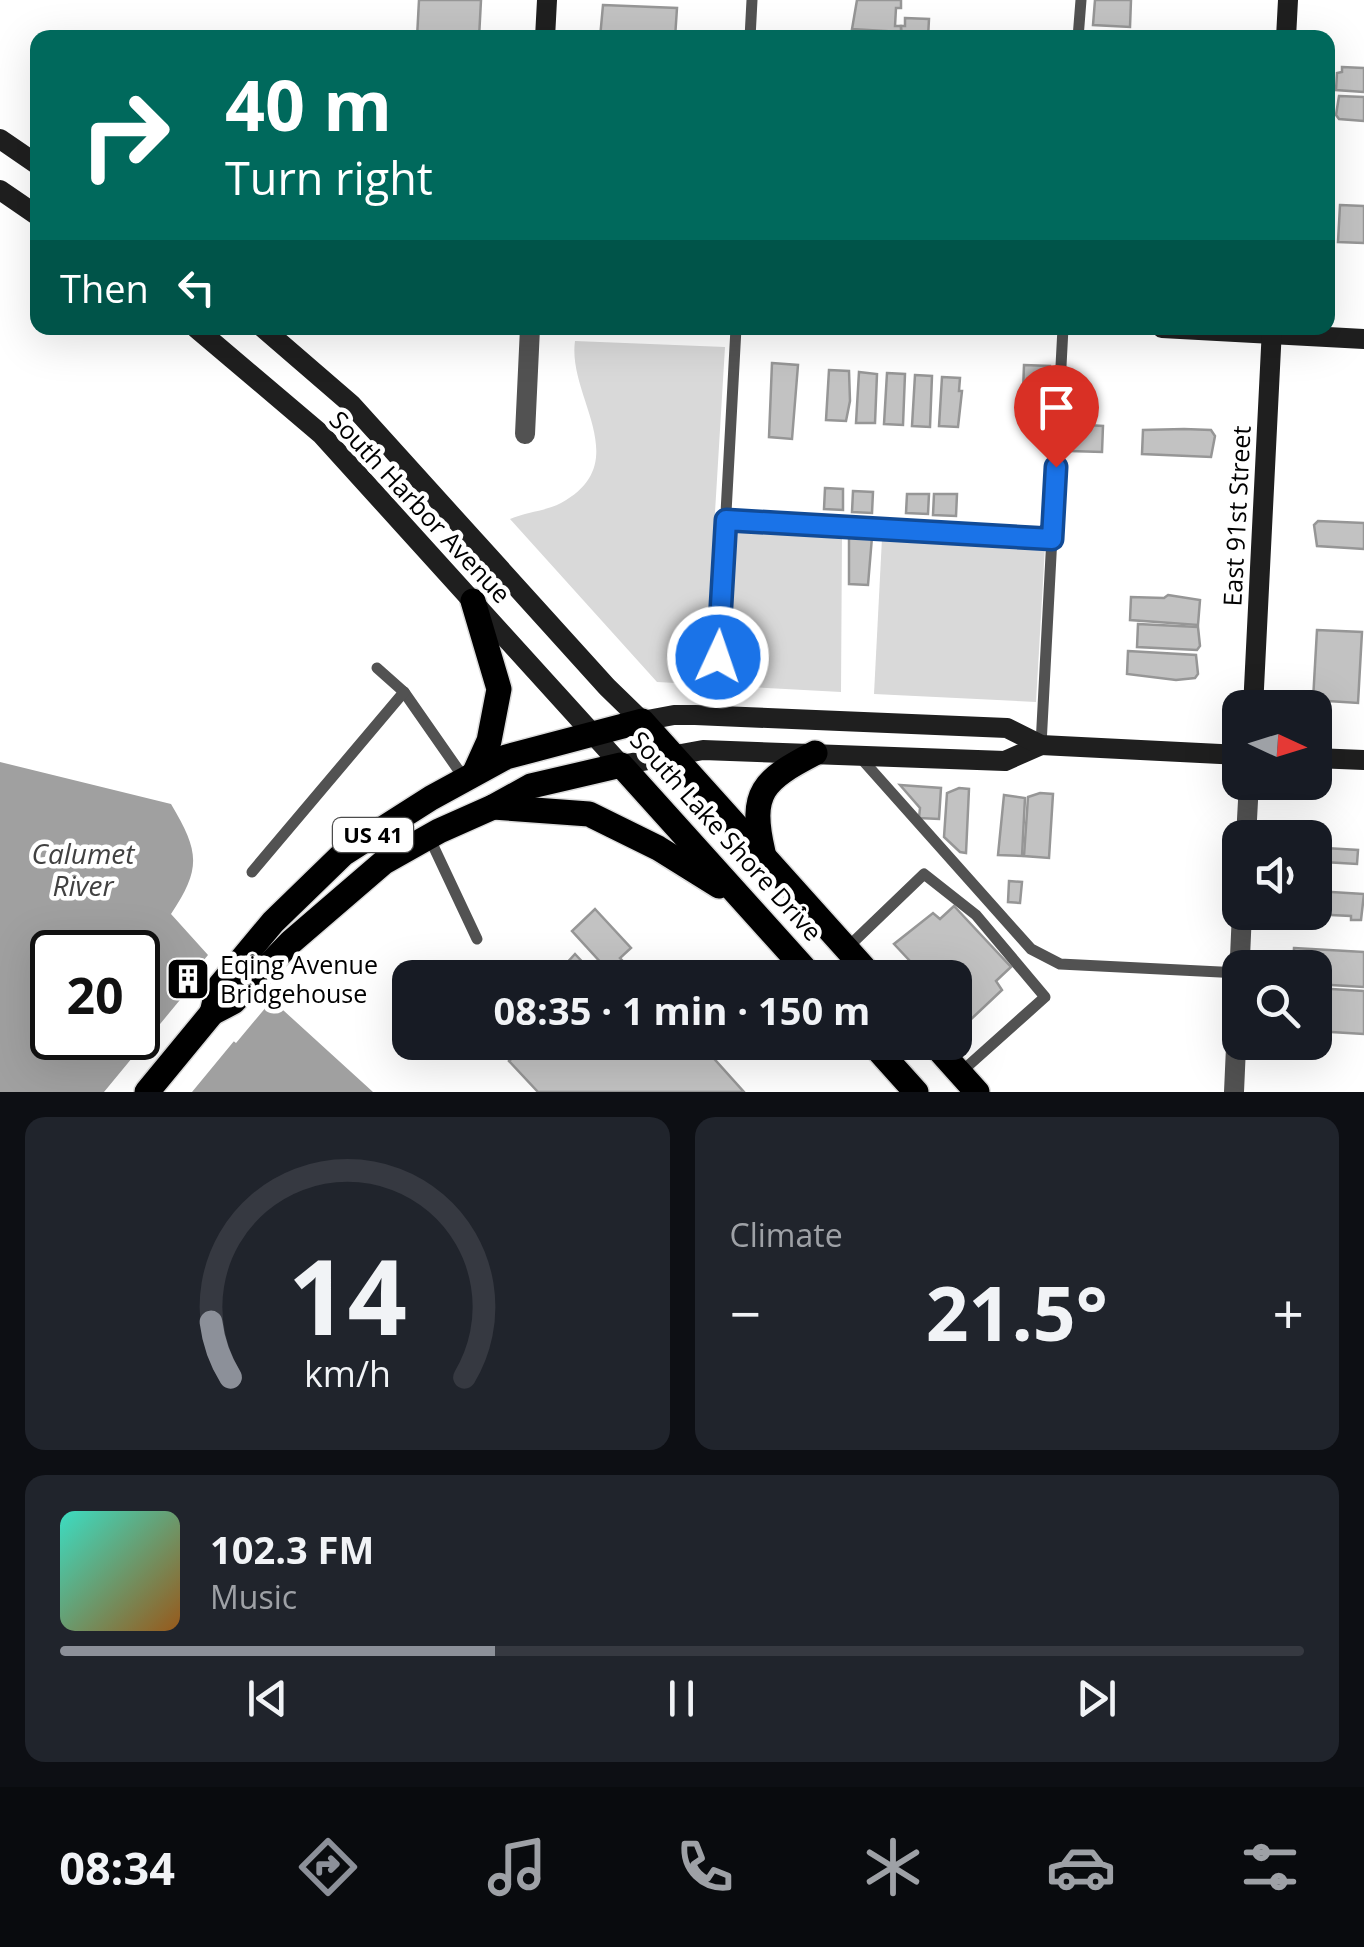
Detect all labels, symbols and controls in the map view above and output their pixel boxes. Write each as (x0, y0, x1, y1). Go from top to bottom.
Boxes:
text: 40 m (225, 56, 392, 152)
icon: right (60, 70, 190, 200)
text: Turn right (225, 147, 433, 208)
icon: left (169, 260, 224, 315)
text: Then (60, 262, 149, 314)
pin (1014, 365, 1099, 468)
icon: arrive (1029, 380, 1084, 435)
street label: South Harbor Avenue (323, 403, 519, 610)
street label: East 91st Street (1214, 425, 1258, 607)
position arrow (666, 605, 770, 709)
north arrow (1222, 690, 1332, 800)
map controls (1222, 690, 1332, 1060)
street label: South Lake Shore Drive (623, 723, 830, 948)
road number: US 41 (333, 818, 413, 852)
button: sound (1222, 820, 1332, 930)
water label: Calumet River (31, 834, 136, 904)
speed limit sign: 20 (30, 930, 160, 1060)
place label: Eqing Avenue Bridgehouse (220, 947, 378, 1010)
button: search (1222, 950, 1332, 1060)
building icon: Eqing Avenue Bridgehouse (165, 956, 211, 1002)
text: 08:35 · 1 min · 150 m (494, 984, 870, 1036)
text: Climate (730, 1213, 843, 1256)
text: 14 (288, 1224, 407, 1365)
text: 21.5° (926, 1261, 1108, 1363)
text: − (730, 1275, 761, 1350)
text: + (1273, 1275, 1304, 1350)
text: km/h (304, 1349, 391, 1397)
text: 102.3 FM (210, 1523, 374, 1575)
text: Music (210, 1575, 297, 1618)
icon: previous (240, 1671, 295, 1726)
icon: pause (654, 1671, 709, 1726)
icon: next (1069, 1671, 1124, 1726)
icon: directions (293, 1832, 363, 1902)
icon: music (482, 1832, 552, 1902)
icon: phone (670, 1832, 740, 1902)
icon: climate (858, 1832, 928, 1902)
icon: car (1046, 1832, 1116, 1902)
icon: filters (1235, 1832, 1305, 1902)
text: 08:34 (59, 1837, 175, 1898)

